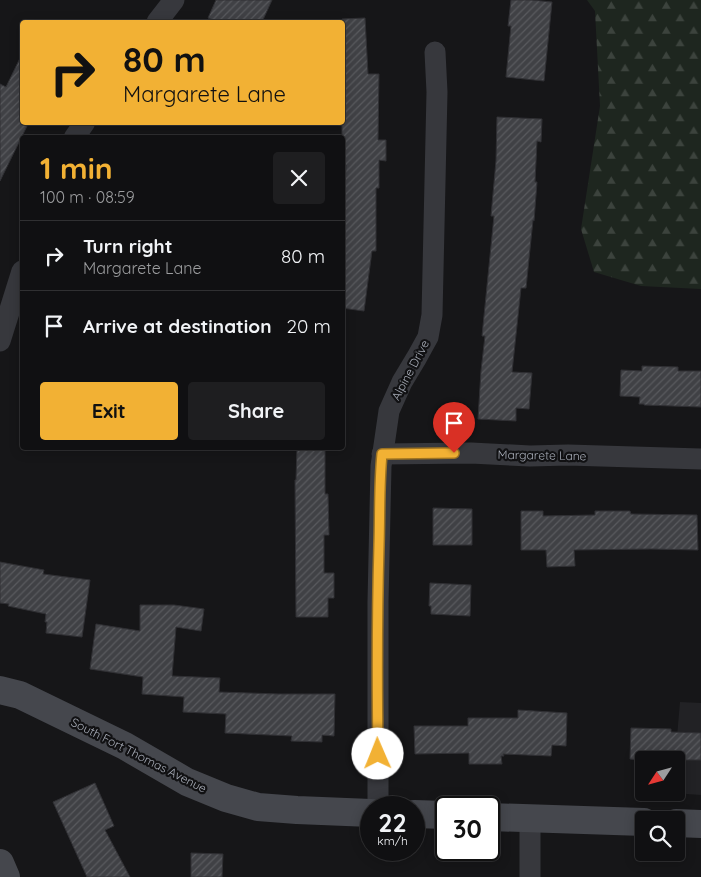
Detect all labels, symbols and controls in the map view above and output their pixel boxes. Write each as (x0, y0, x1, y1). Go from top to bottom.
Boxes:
text: 80 m (123, 37, 206, 81)
icon: right (40, 40, 105, 105)
text: Margarete Lane (123, 80, 286, 108)
text: 1 min (40, 149, 113, 187)
button: close (273, 152, 325, 204)
text: 100 m · 08:59 (40, 187, 135, 207)
text: Turn right (83, 234, 172, 258)
icon: right (40, 242, 68, 270)
text: 80 m (281, 244, 325, 268)
text: Margarete Lane (83, 258, 202, 278)
icon: arrive (40, 312, 68, 340)
text: Arrive at destination (83, 314, 272, 338)
text: 20 m (287, 314, 331, 338)
street label: Alpine Drive (388, 337, 432, 403)
button: Exit (40, 382, 178, 440)
button: Share (188, 382, 325, 440)
pin (433, 402, 475, 453)
icon: arrive (440, 409, 468, 437)
street label: Margarete Lane (497, 447, 587, 463)
street label: South Fort Thomas Avenue (69, 714, 210, 796)
position arrow (351, 727, 403, 779)
north arrow (635, 751, 685, 801)
map controls (635, 751, 685, 861)
speed limit sign: 30 (435, 796, 500, 861)
text: 22 (378, 807, 407, 838)
button: search (635, 811, 685, 861)
text: km/h (377, 833, 408, 848)

